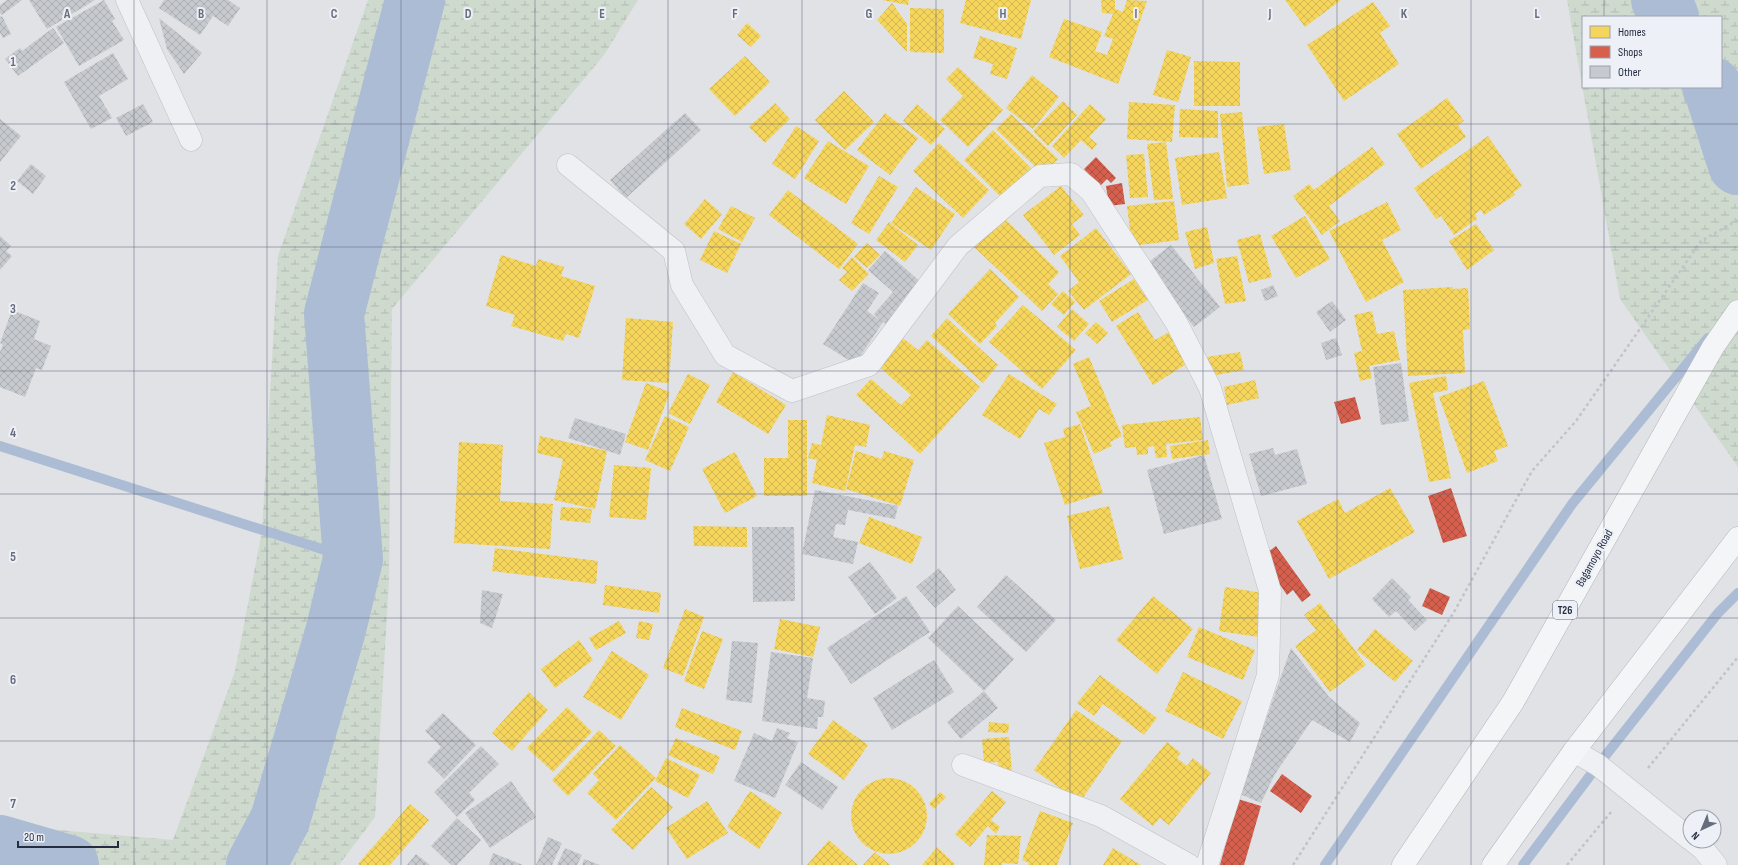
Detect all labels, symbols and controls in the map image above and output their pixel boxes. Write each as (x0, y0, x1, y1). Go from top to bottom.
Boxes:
text: A (63, 6, 71, 22)
text: B (198, 6, 204, 22)
text: C (331, 6, 338, 22)
text: D (465, 6, 472, 22)
text: E (599, 6, 605, 22)
text: F (732, 6, 738, 22)
text: G (866, 6, 873, 22)
text: H (1000, 6, 1007, 22)
text: I (1135, 6, 1138, 22)
text: J (1268, 6, 1272, 22)
text: K (1401, 6, 1408, 22)
text: L (1534, 6, 1540, 22)
legend (1582, 16, 1722, 88)
text: Homes (1618, 25, 1646, 40)
text: Shops (1618, 45, 1643, 60)
text: 1 (10, 54, 16, 70)
text: Other (1618, 65, 1642, 80)
text: 2 (10, 178, 16, 194)
text: 3 (10, 301, 16, 317)
text: 4 (10, 425, 16, 441)
street label: Bagamoyo Road (1573, 527, 1616, 590)
text: 5 (10, 549, 16, 565)
road number: T26 (1553, 601, 1577, 619)
text: 6 (10, 672, 16, 688)
text: 7 (10, 796, 16, 812)
north arrow (1682, 809, 1722, 849)
scale bar (18, 823, 118, 849)
text: N (1689, 829, 1702, 843)
text: 20 m (24, 830, 44, 845)

